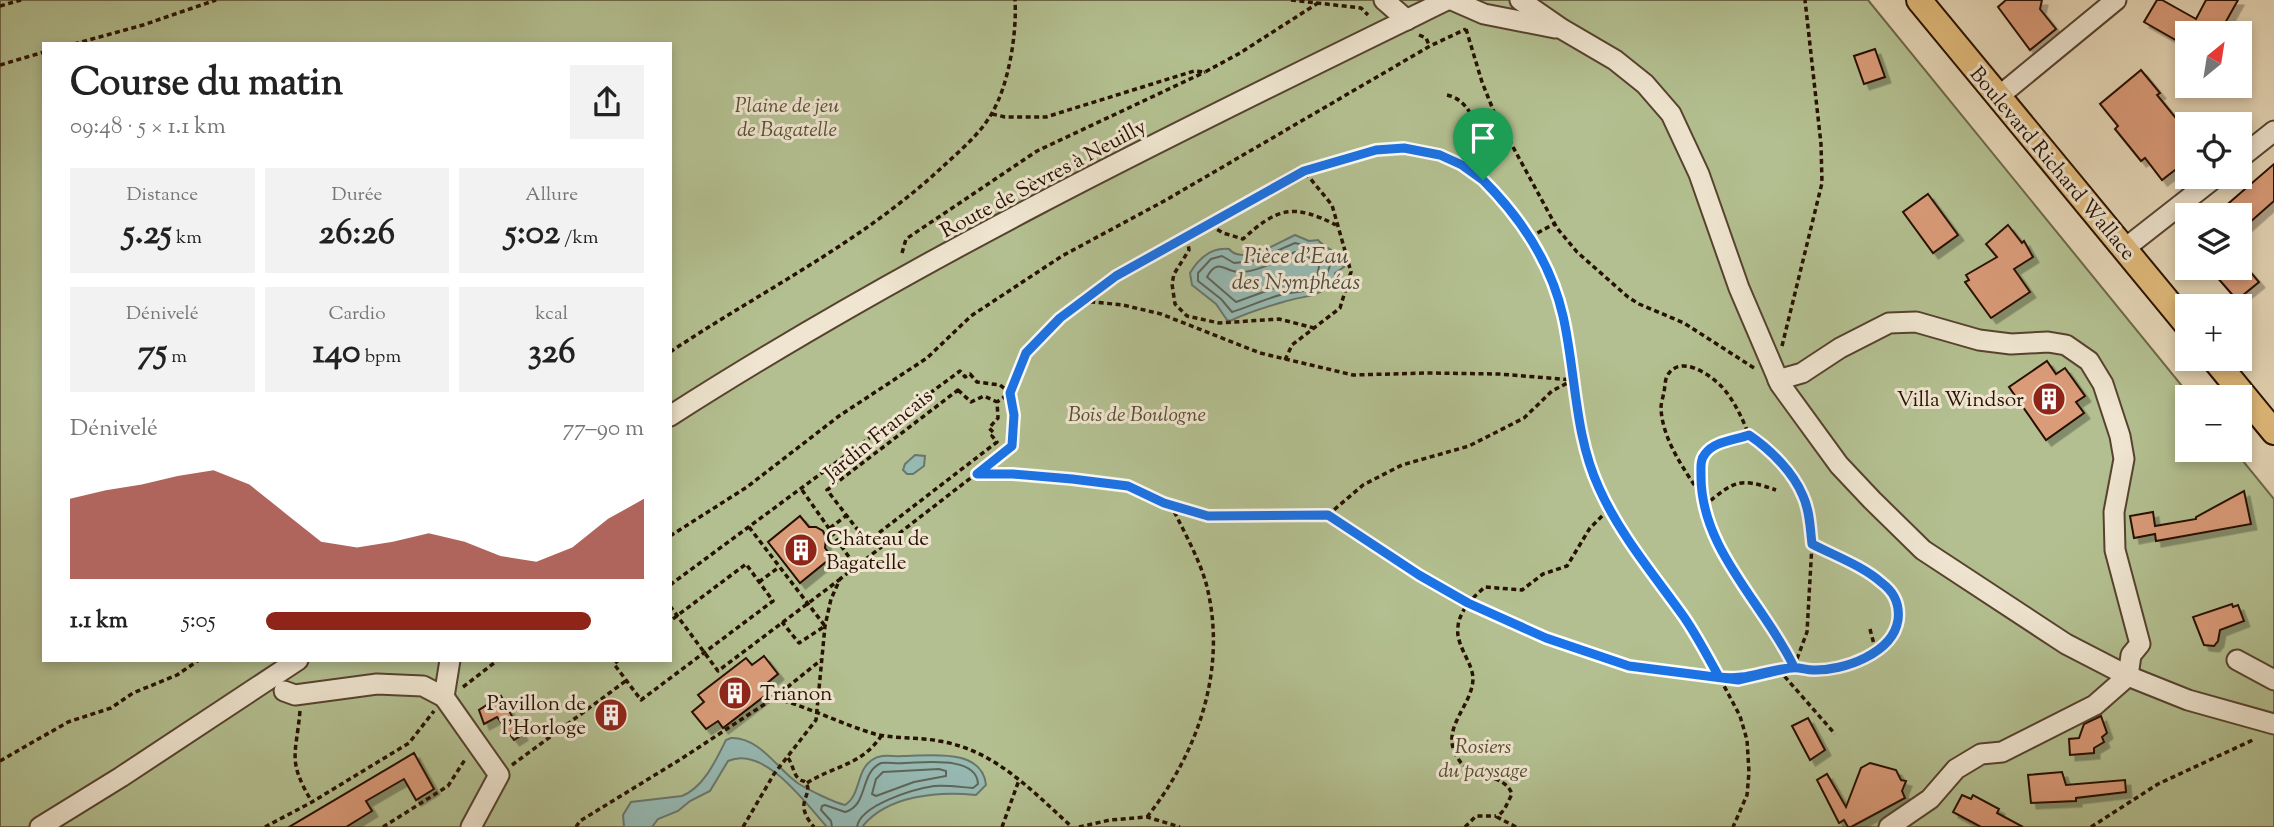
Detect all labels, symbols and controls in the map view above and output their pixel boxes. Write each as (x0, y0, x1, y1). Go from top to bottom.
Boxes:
north arrow (2175, 21, 2252, 98)
map controls (2175, 21, 2252, 462)
text: Course du matin (70, 58, 343, 112)
street label: Boulevard Richard Wallace (1961, 61, 2142, 268)
button: share (570, 65, 644, 139)
park label: Plaine de jeu de Bagatelle (735, 92, 839, 146)
pin (1453, 108, 1513, 180)
text: 09:48 · 5 × 1.1 km (70, 111, 226, 144)
street label: Route de Sèvres à Neuilly (936, 112, 1153, 247)
button: locate (2175, 112, 2252, 189)
icon: arrive (1464, 119, 1502, 157)
text: Distance (127, 182, 198, 209)
text: Durée (332, 182, 382, 209)
text: Allure (525, 182, 578, 209)
button: layers (2175, 203, 2252, 280)
text: 5.25 (123, 209, 172, 260)
text: 26:26 (319, 209, 395, 260)
text: 5:02 (505, 209, 560, 260)
text: km (172, 225, 202, 252)
text: /km (560, 225, 599, 252)
water label: Pièce d'Eau des Nymphéas (1232, 241, 1360, 300)
button: + (2175, 294, 2252, 371)
text: Dénivelé (126, 301, 199, 328)
text: Cardio (328, 301, 386, 328)
text: kcal (535, 301, 568, 328)
text: 75 (138, 328, 167, 379)
text: 140 (313, 328, 361, 379)
text: 326 (528, 328, 576, 379)
text: m (167, 344, 187, 371)
text: bpm (361, 344, 401, 371)
building icon: Villa Windsor (2030, 380, 2068, 418)
street label: Jardin Francais (818, 382, 940, 490)
button: − (2175, 385, 2252, 462)
place label: Villa Windsor (1897, 386, 2024, 416)
park label: Bois de Boulogne (1068, 401, 1206, 431)
text: Dénivelé (70, 413, 158, 446)
text: 77–90 m (563, 413, 644, 446)
place label: Château de Bagatelle (826, 525, 929, 579)
building icon: Château de Bagatelle (782, 531, 820, 569)
text: 1.1 km (70, 605, 128, 638)
text: 5:05 (182, 605, 216, 638)
building icon: Trianon (716, 674, 754, 712)
place label: Trianon (760, 680, 833, 710)
place label: Pavillon de l'Horloge (487, 690, 586, 744)
building icon: Pavillon de l'Horloge (592, 696, 630, 734)
park label: Rosiers du paysage (1438, 733, 1528, 787)

